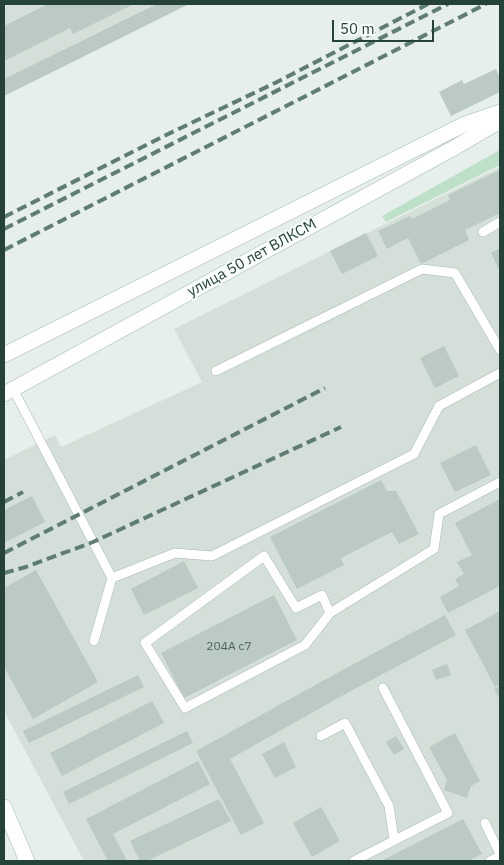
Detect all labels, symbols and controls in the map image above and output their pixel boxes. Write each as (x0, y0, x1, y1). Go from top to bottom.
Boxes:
scale bar (334, 10, 436, 42)
text: 50 m (340, 19, 375, 38)
street label: улица 50 лет ВЛКСМ (184, 215, 320, 301)
house number: 204А с7 (206, 640, 252, 654)

